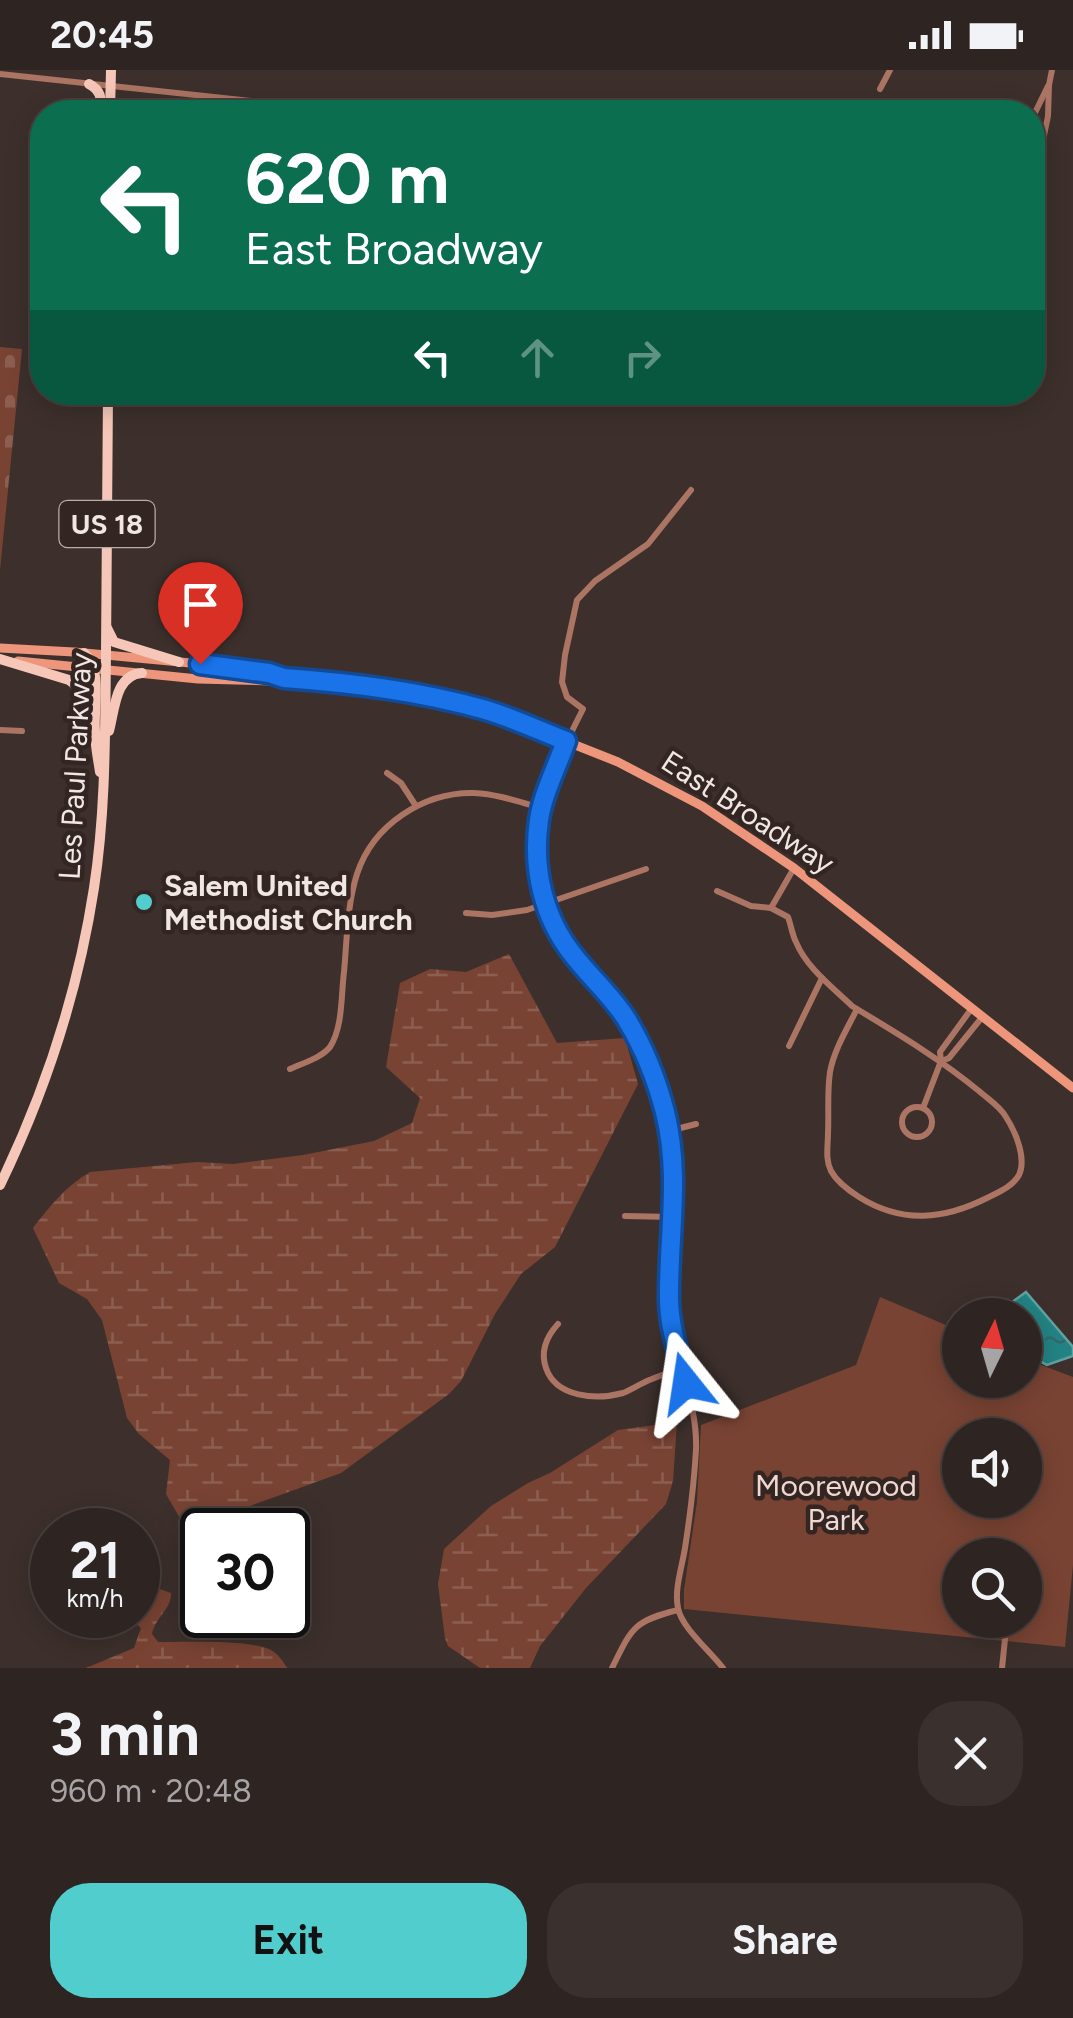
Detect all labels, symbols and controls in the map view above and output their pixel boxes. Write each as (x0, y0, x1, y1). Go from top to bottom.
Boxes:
text: 20:45 (50, 12, 154, 58)
text: 620 m (245, 136, 449, 221)
icon: left (80, 140, 210, 270)
text: East Broadway (245, 221, 543, 275)
icon: left (405, 330, 460, 385)
icon: ahead (510, 330, 565, 385)
icon: right (615, 330, 670, 385)
road number: US 18 (59, 501, 154, 547)
pin (158, 562, 243, 665)
icon: arrive (173, 577, 228, 632)
street label: Les Paul Parkway (51, 651, 99, 881)
street label: East Broadway (655, 742, 842, 882)
place label: Salem United Methodist Church (164, 867, 413, 938)
marker: Salem United Methodist Church (133, 891, 155, 913)
north arrow (942, 1298, 1042, 1398)
map controls (942, 1298, 1042, 1638)
position arrow (634, 1331, 738, 1435)
button: sound (942, 1418, 1042, 1518)
park label: Moorewood Park (755, 1467, 917, 1538)
speed limit sign: 30 (180, 1508, 310, 1638)
text: 21 (70, 1530, 120, 1591)
button: search (942, 1538, 1042, 1638)
text: km/h (66, 1583, 124, 1613)
text: 3 min (50, 1698, 200, 1770)
button: close (918, 1701, 1023, 1806)
text: 960 m · 20:48 (50, 1772, 252, 1810)
button: Exit (50, 1883, 527, 1998)
button: Share (547, 1883, 1023, 1998)

